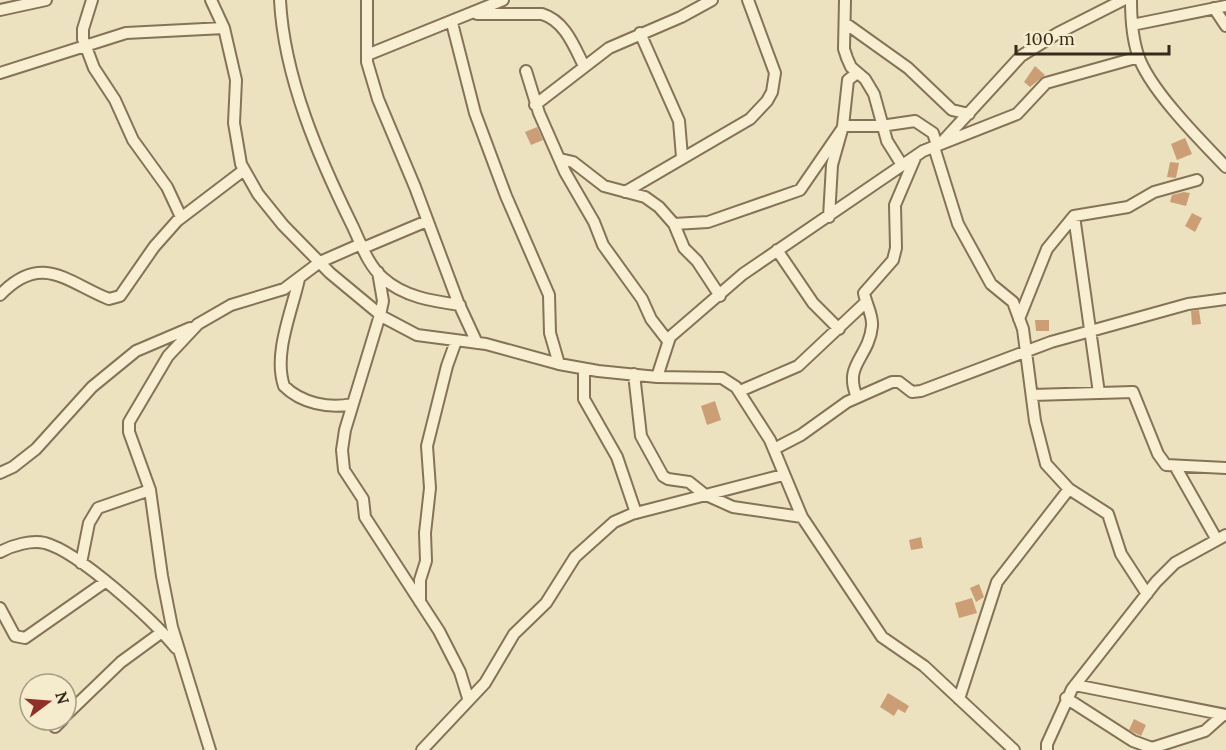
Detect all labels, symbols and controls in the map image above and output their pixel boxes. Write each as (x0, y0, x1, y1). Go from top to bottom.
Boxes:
scale bar (1016, 18, 1169, 56)
text: 100 m (1025, 27, 1075, 50)
north arrow (18, 672, 78, 732)
text: N (51, 689, 74, 707)

